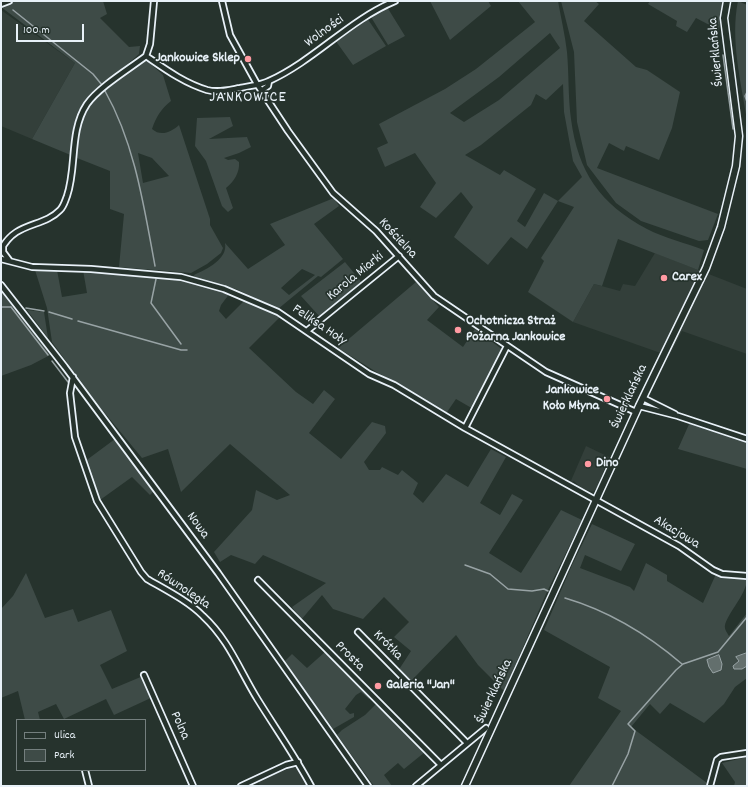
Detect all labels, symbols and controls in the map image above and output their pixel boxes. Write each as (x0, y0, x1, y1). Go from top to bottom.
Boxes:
street label: Wolności (302, 12, 348, 52)
scale bar (18, 16, 86, 42)
street label: Świerklańska (706, 17, 728, 87)
text: 100 m (23, 22, 50, 39)
place label: Jankowice Sklep (155, 51, 240, 67)
marker: Jankowice Sklep (243, 54, 253, 64)
district label: JANKOWICE (209, 89, 287, 109)
street label: Kościelna (374, 215, 420, 263)
street label: Karola Miarki (324, 249, 388, 305)
place label: Carex (672, 270, 702, 286)
marker: Carex (659, 273, 669, 283)
street label: Feliksa Hoły (288, 302, 350, 350)
place label: Ochotnicza Straż Pożarna Jankowice (466, 314, 565, 346)
marker: Ochotnicza Straż Pożarna Jankowice (453, 325, 463, 335)
street label: Świerklańska (608, 362, 652, 432)
place label: Jankowice Koło Młyna (543, 383, 599, 416)
marker: Jankowice Koło Młyna (602, 394, 612, 404)
place label: Dino (596, 456, 618, 472)
marker: Dino (583, 459, 593, 469)
street label: Nowa (182, 509, 212, 543)
street label: Akacjowa (650, 513, 702, 553)
street label: Równoległa (153, 566, 213, 614)
street label: Krótka (369, 628, 405, 664)
street label: Prosta (331, 639, 367, 675)
street label: Świerklańska (473, 657, 517, 727)
place label: Galeria "Jan" (386, 678, 455, 694)
marker: Galeria "Jan" (373, 681, 383, 691)
street label: Polna (165, 709, 193, 743)
legend (16, 719, 146, 771)
text: Ulica (54, 727, 75, 744)
text: Park (54, 747, 74, 764)

